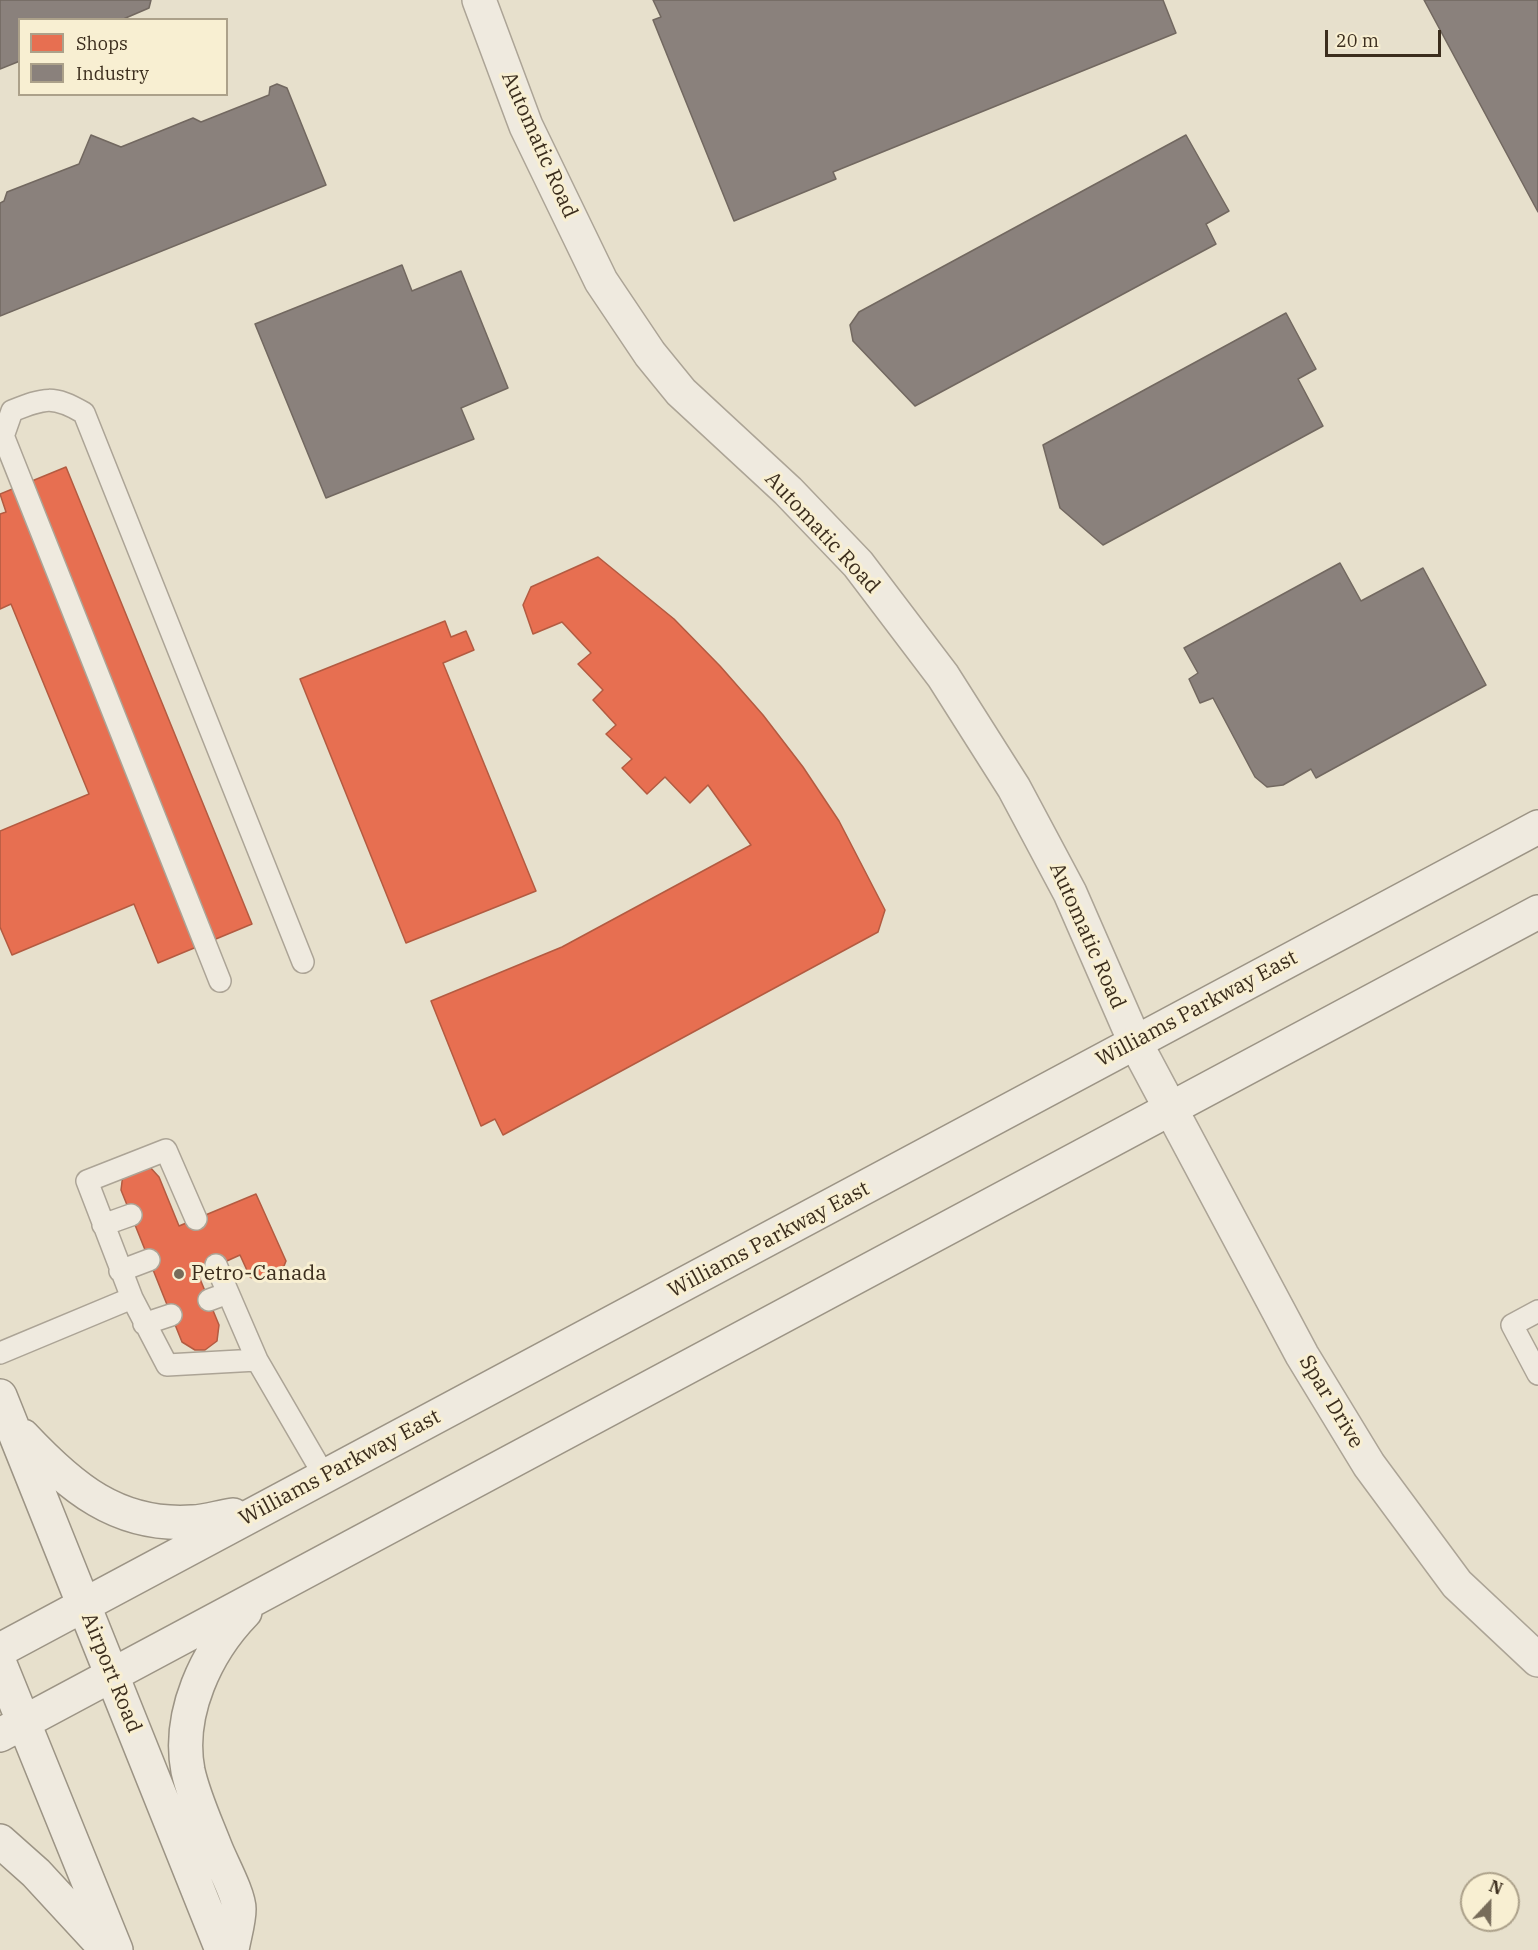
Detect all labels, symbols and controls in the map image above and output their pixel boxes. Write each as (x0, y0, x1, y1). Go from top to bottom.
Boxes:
legend (18, 18, 228, 96)
scale bar (1328, 18, 1444, 56)
text: 20 m (1336, 29, 1379, 52)
text: Shops (76, 32, 128, 55)
text: Industry (76, 62, 149, 85)
street label: Automatic Road (495, 68, 583, 222)
street label: Automatic Road (759, 467, 885, 599)
street label: Automatic Road (1043, 859, 1131, 1013)
street label: Williams Parkway East (1092, 945, 1302, 1073)
street label: Williams Parkway East (664, 1176, 874, 1304)
place label: Petro-Canada (191, 1261, 327, 1287)
marker: Petro-Canada (172, 1267, 186, 1281)
street label: Spar Drive (1293, 1351, 1369, 1453)
street label: Williams Parkway East (235, 1404, 445, 1532)
street label: Airport Road (76, 1609, 146, 1737)
north arrow (1460, 1872, 1520, 1932)
text: N (1486, 1876, 1506, 1899)

